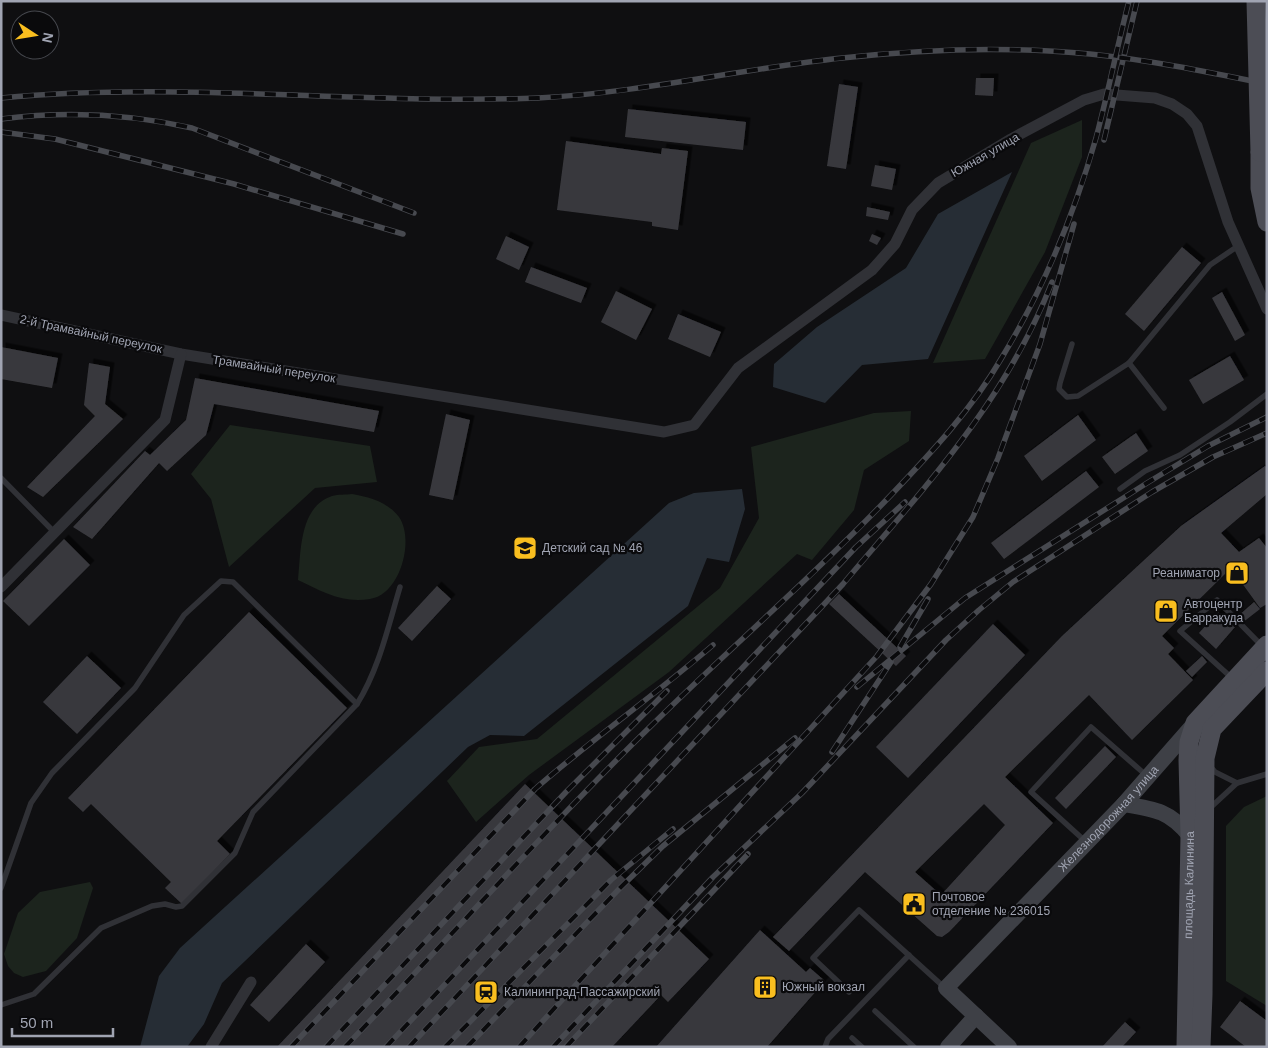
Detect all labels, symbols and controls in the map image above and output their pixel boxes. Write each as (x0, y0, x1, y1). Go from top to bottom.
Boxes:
north arrow (10, 10, 60, 60)
text: N (39, 31, 57, 44)
street label: Южная улица (948, 130, 1022, 180)
street label: 2-й Трамвайный переулок (19, 312, 164, 356)
street label: Трамвайный переулок (211, 352, 337, 386)
school or university icon: Детский сад № 46 (512, 535, 538, 561)
place label: Детский сад № 46 (542, 541, 643, 555)
shop icon: Реаниматор (1224, 560, 1250, 586)
place label: Реаниматор (1152, 566, 1220, 580)
place label: Автоцентр Барракуда (1184, 597, 1244, 625)
shop icon: Автоцентр Барракуда (1153, 598, 1179, 624)
street label: Железнодорожная улица (1055, 762, 1162, 875)
street label: площадь Калинина (1181, 831, 1197, 939)
place label: Почтовое отделение № 236015 (932, 890, 1050, 918)
public building icon: Почтовое отделение № 236015 (901, 891, 927, 917)
building icon: Южный вокзал (752, 974, 778, 1000)
station icon: Калининград-Пассажирский (473, 979, 499, 1005)
place label: Южный вокзал (782, 980, 865, 994)
place label: Калининград-Пассажирский (504, 985, 660, 999)
scale bar (12, 1006, 114, 1038)
text: 50 m (20, 1014, 53, 1031)

